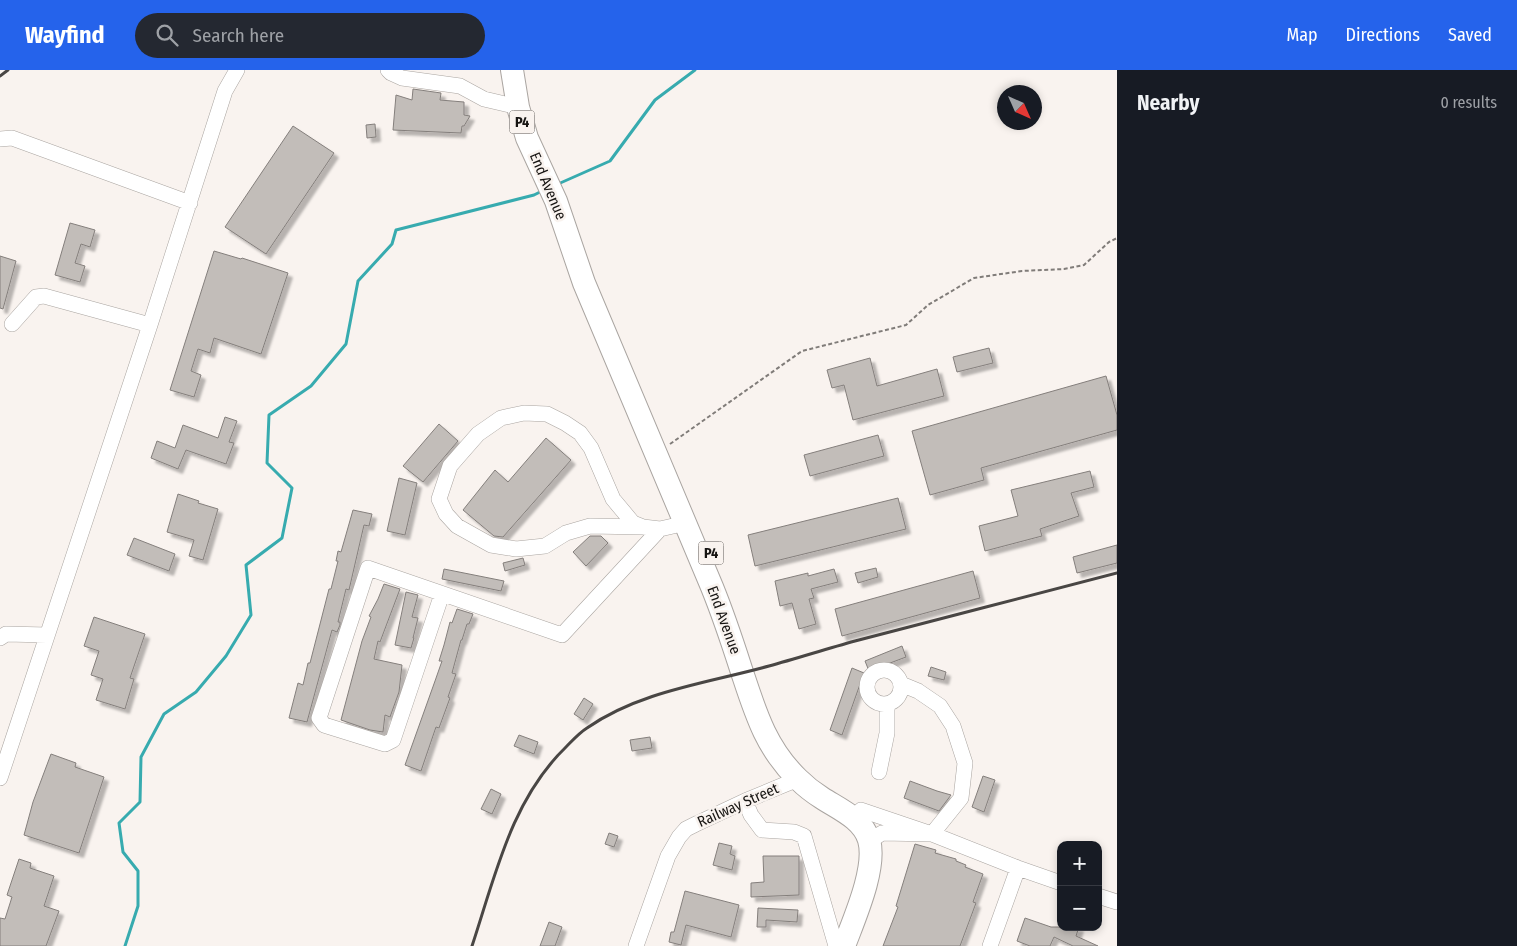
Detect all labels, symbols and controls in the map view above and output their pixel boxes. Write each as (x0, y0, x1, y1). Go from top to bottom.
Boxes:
search box (135, 13, 485, 58)
text: Wayfind (25, 21, 105, 49)
icon: search (153, 21, 181, 49)
text: Search here (193, 24, 284, 47)
text: Map (1286, 24, 1318, 46)
text: Directions (1346, 24, 1420, 46)
text: Saved (1448, 24, 1492, 46)
north arrow (997, 85, 1042, 130)
text: Nearby (1137, 90, 1199, 116)
text: 0 results (1440, 93, 1497, 112)
road number: P4 (510, 111, 534, 134)
street label: End Avenue (526, 150, 570, 222)
road number: P4 (698, 542, 724, 564)
street label: End Avenue (703, 583, 745, 657)
street label: Railway Street (695, 779, 781, 831)
map controls (1057, 841, 1102, 931)
button: + (1057, 841, 1102, 886)
button: − (1057, 886, 1102, 931)

